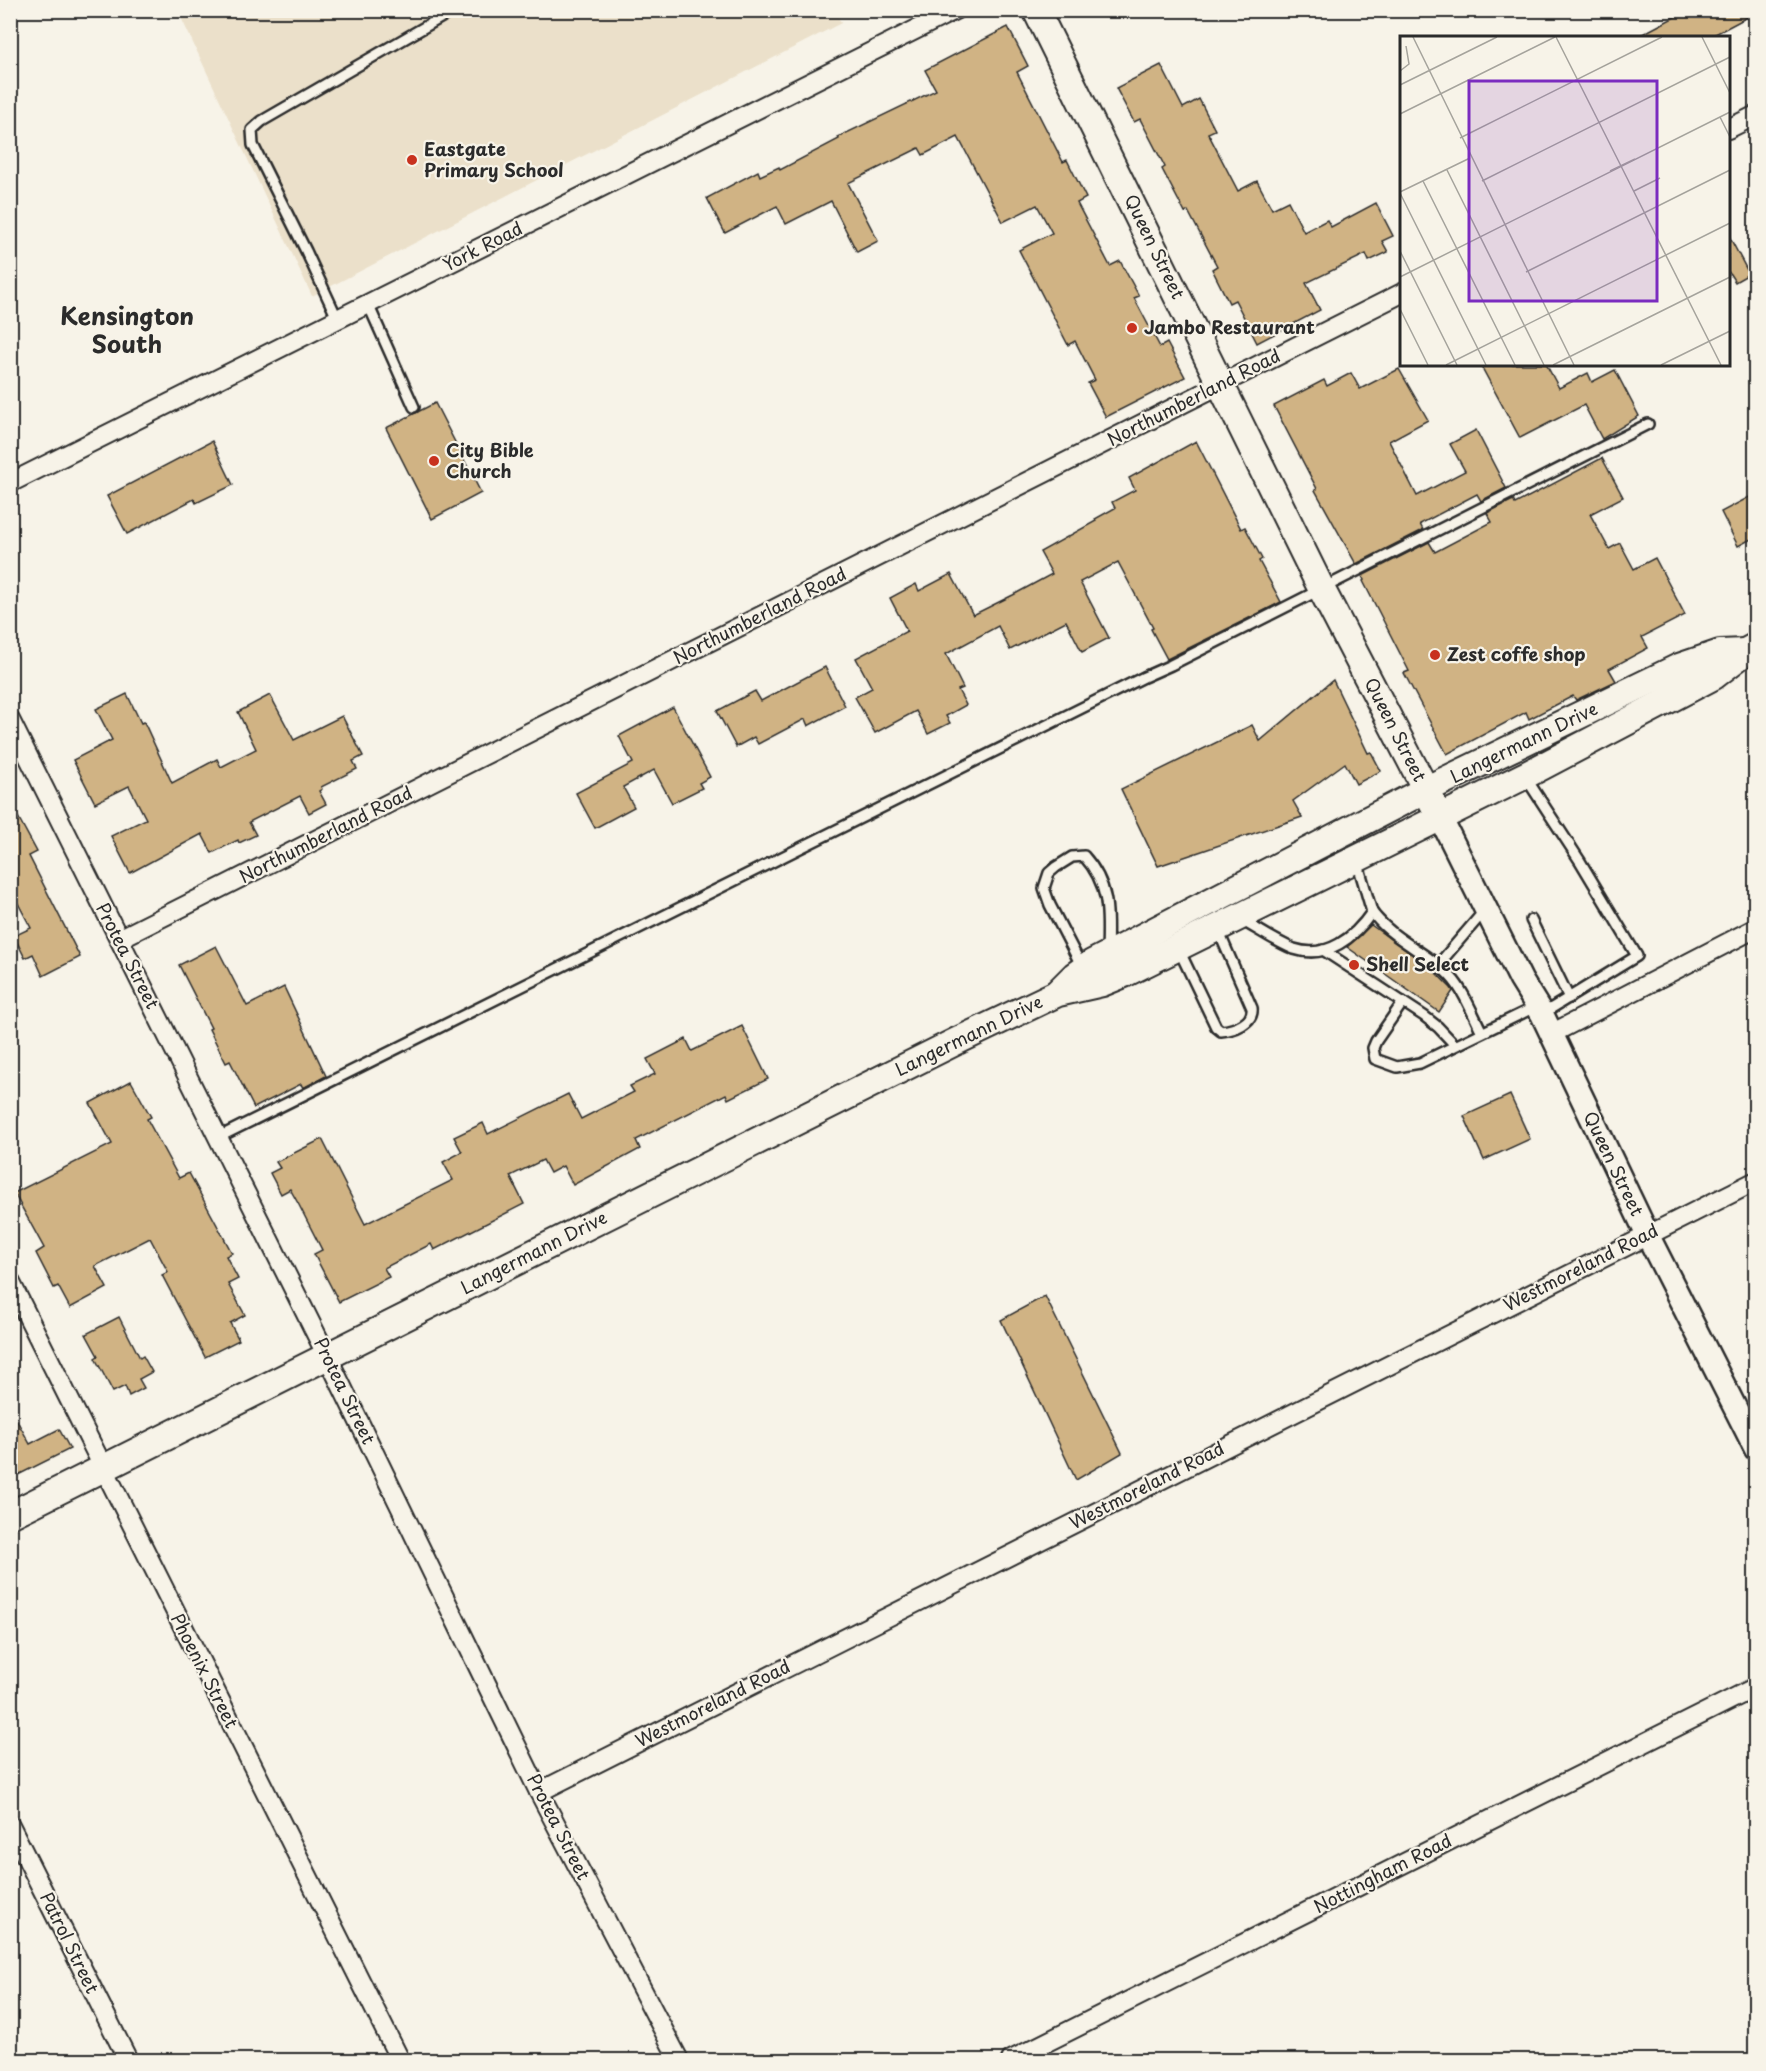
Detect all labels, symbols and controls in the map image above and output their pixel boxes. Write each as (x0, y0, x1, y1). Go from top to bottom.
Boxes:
inset map (1400, 36, 1730, 366)
place label: Eastgate Primary School (424, 135, 564, 183)
marker: Eastgate Primary School (405, 153, 419, 167)
street label: Queen Street (1118, 189, 1192, 303)
street label: York Road (438, 214, 527, 277)
district label: Kensington South (60, 297, 194, 361)
place label: Jambo Restaurant (1144, 313, 1315, 340)
marker: Jambo Restaurant (1125, 321, 1139, 335)
street label: Northumberland Road (1102, 341, 1285, 452)
place label: City Bible Church (446, 436, 534, 484)
marker: City Bible Church (427, 454, 441, 468)
street label: Northumberland Road (668, 559, 851, 670)
place label: Zest coffe shop (1447, 640, 1586, 667)
marker: Zest coffe shop (1428, 648, 1442, 662)
street label: Queen Street (1359, 673, 1434, 786)
street label: Langermann Drive (1445, 694, 1602, 789)
street label: Northumberland Road (234, 778, 417, 889)
street label: Protea Street (90, 897, 167, 1013)
place label: Shell Select (1366, 950, 1470, 977)
marker: Shell Select (1347, 958, 1361, 972)
street label: Langermann Drive (890, 987, 1047, 1082)
street label: Queen Street (1577, 1106, 1651, 1220)
street label: Langermann Drive (455, 1203, 611, 1300)
street label: Westmoreland Road (1498, 1216, 1662, 1317)
street label: Protea Street (308, 1332, 383, 1448)
street label: Westmoreland Road (1064, 1434, 1228, 1535)
street label: Phoenix Street (165, 1608, 246, 1732)
street label: Westmoreland Road (630, 1652, 794, 1753)
street label: Protea Street (521, 1768, 598, 1884)
street label: Nottingham Road (1309, 1826, 1456, 1919)
street label: Patrol Street (34, 1887, 107, 1998)

